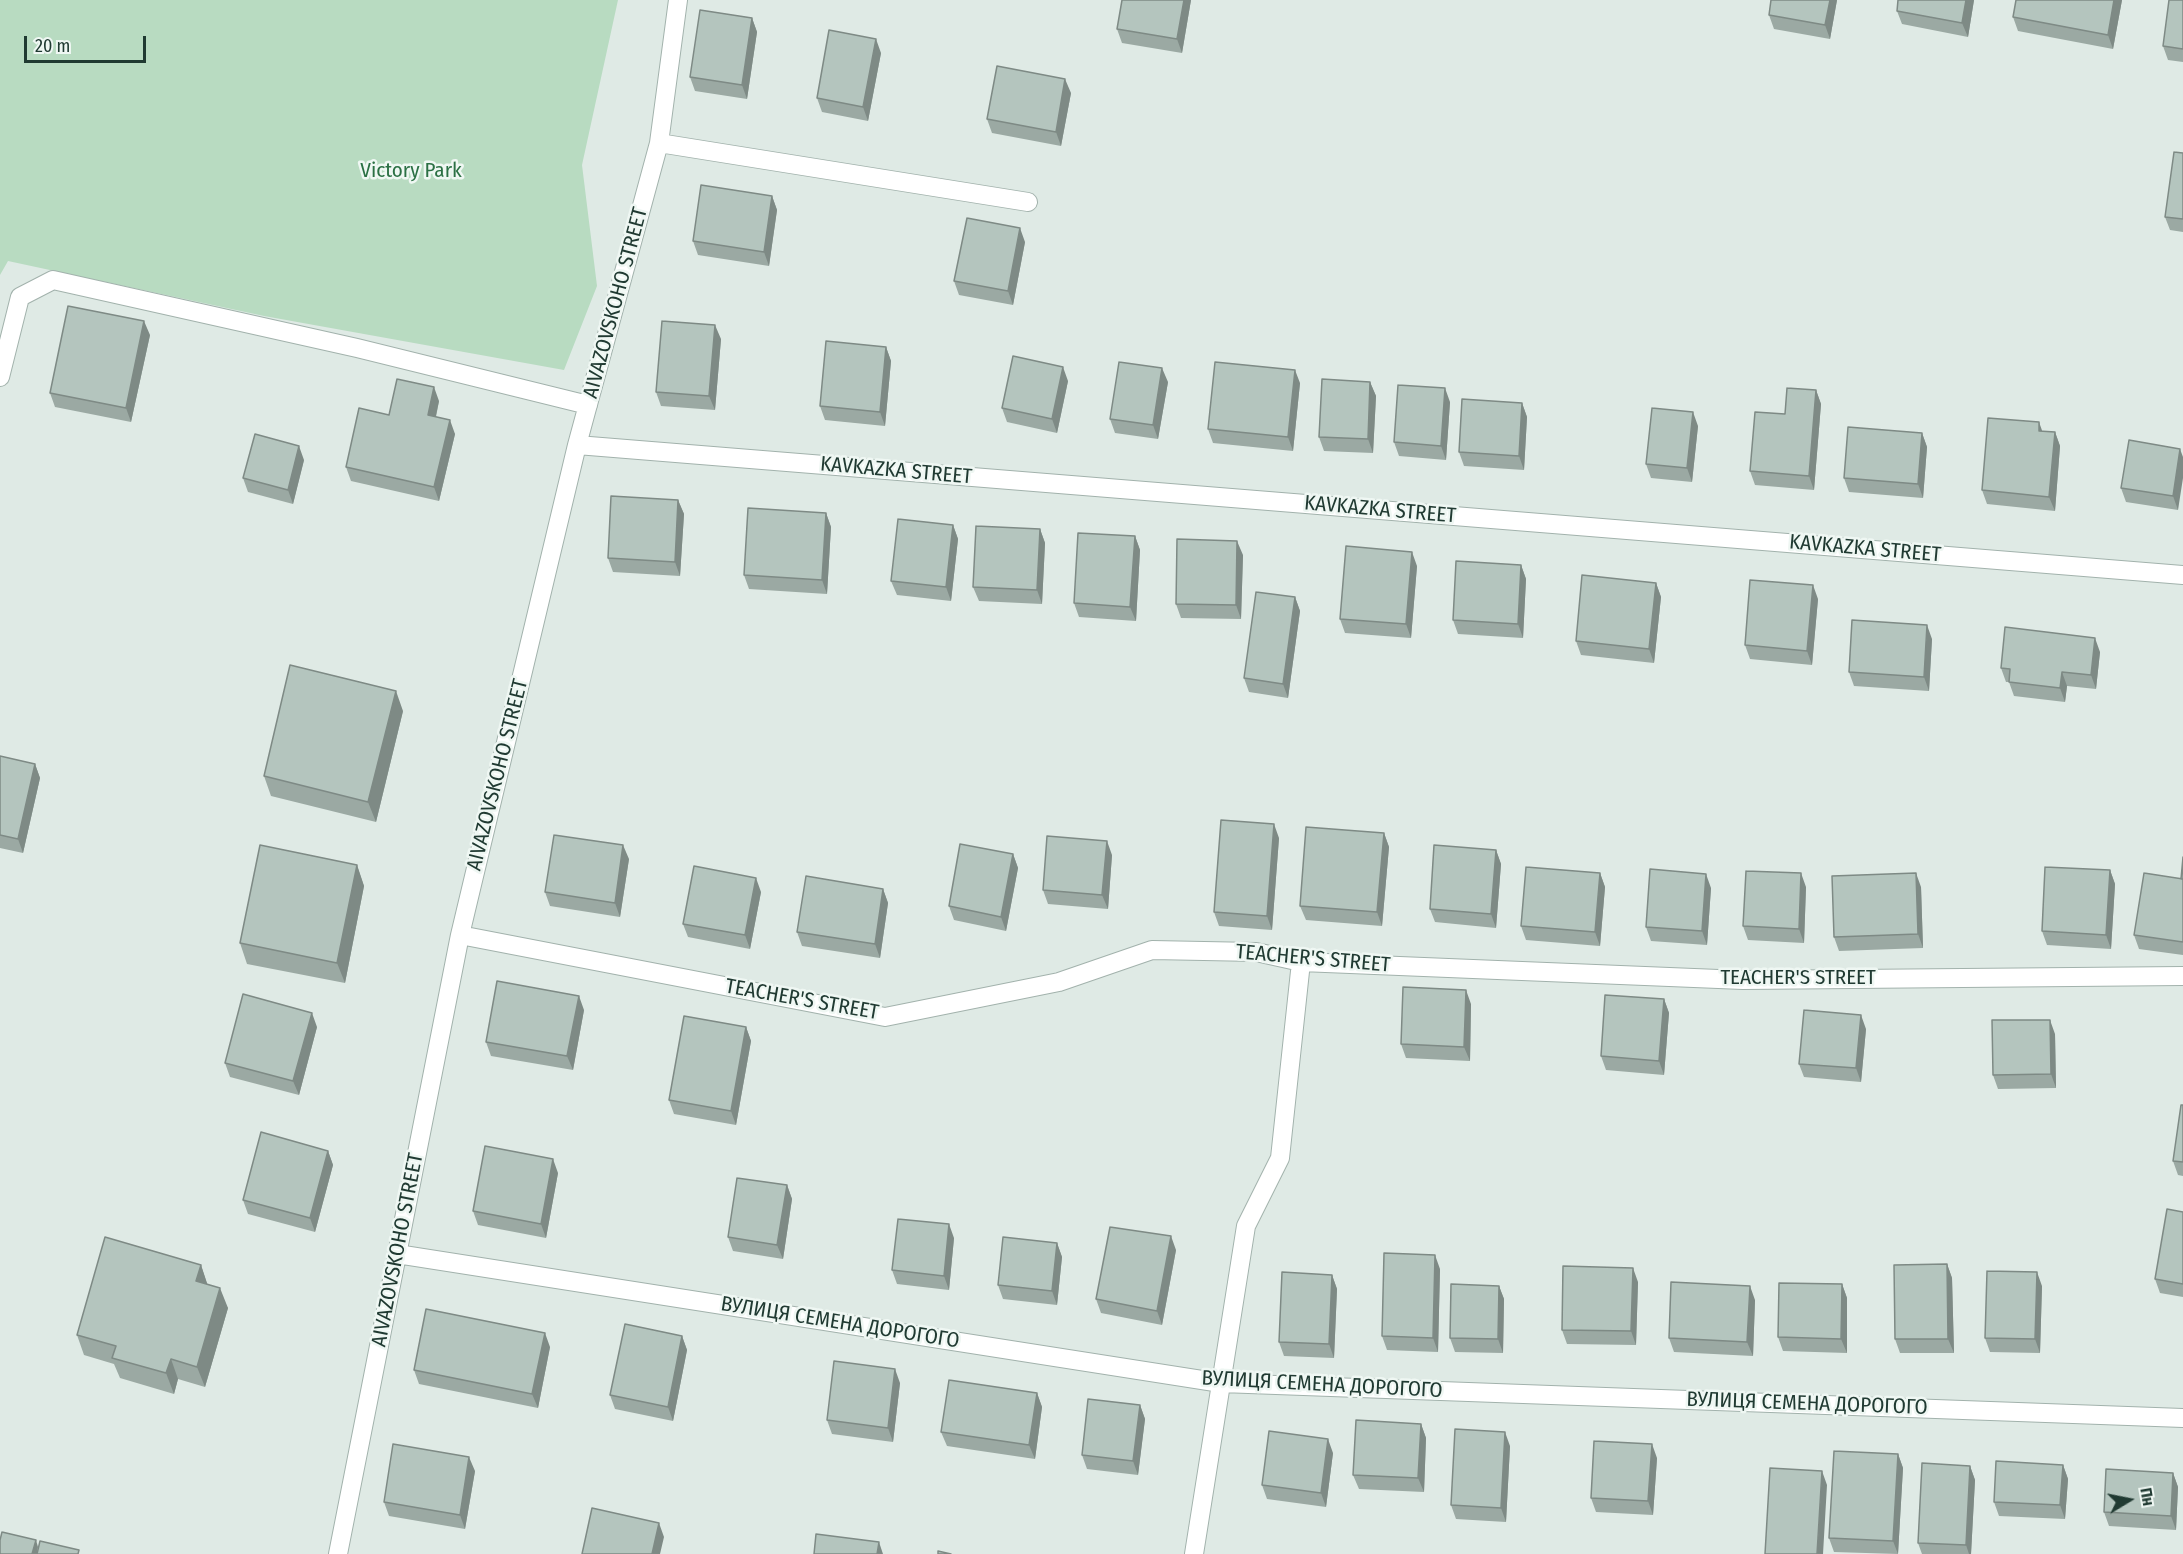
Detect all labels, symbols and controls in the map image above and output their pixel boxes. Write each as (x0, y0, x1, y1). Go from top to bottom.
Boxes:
scale bar (27, 24, 148, 62)
text: 20 m (35, 35, 70, 57)
park label: Victory Park (360, 158, 462, 184)
street label: AIVAZOVSKOHO STREET (578, 205, 654, 401)
street label: KAVKAZKA STREET (819, 452, 973, 490)
street label: KAVKAZKA STREET (1303, 491, 1457, 529)
street label: KAVKAZKA STREET (1788, 530, 1942, 568)
street label: AIVAZOVSKOHO STREET (462, 677, 534, 873)
street label: TEACHER'S STREET (1235, 940, 1391, 978)
street label: TEACHER'S STREET (1720, 965, 1876, 991)
street label: TEACHER'S STREET (723, 974, 881, 1026)
street label: AIVAZOVSKOHO STREET (367, 1151, 429, 1349)
street label: ВУЛИЦЯ СЕМЕНА ДОРОГОГО (719, 1292, 961, 1354)
street label: ВУЛИЦЯ СЕМЕНА ДОРОГОГО (1201, 1366, 1443, 1404)
street label: ВУЛИЦЯ СЕМЕНА ДОРОГОГО (1686, 1387, 1928, 1421)
north arrow (2099, 1470, 2159, 1530)
text: Пн (2136, 1486, 2158, 1507)

